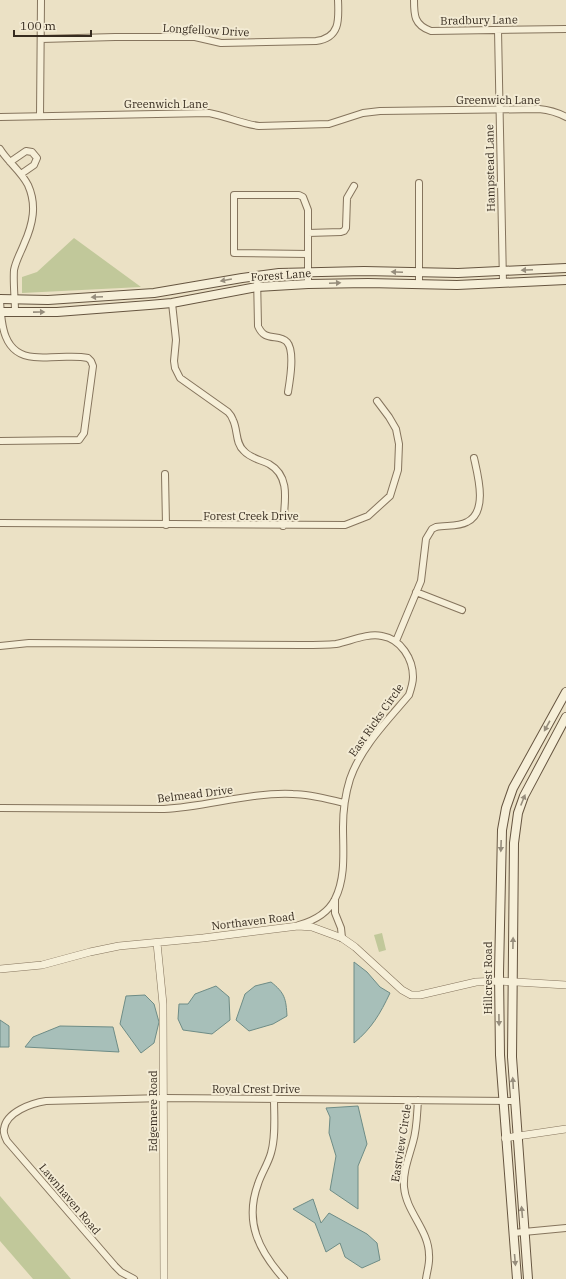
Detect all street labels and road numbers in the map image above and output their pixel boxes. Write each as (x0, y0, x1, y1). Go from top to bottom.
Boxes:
street label: Bradbury Lane (440, 12, 518, 28)
street label: Longfellow Drive (162, 21, 250, 39)
street label: Greenwich Lane (456, 93, 540, 107)
street label: Greenwich Lane (124, 97, 208, 111)
street label: Hampstead Lane (482, 124, 498, 212)
street label: Forest Lane (250, 266, 312, 284)
street label: Forest Creek Drive (203, 509, 299, 523)
street label: East Ricks Circle (346, 681, 406, 759)
street label: Belmead Drive (156, 782, 234, 806)
street label: Northaven Road (211, 909, 296, 933)
street label: Hillcrest Road (481, 941, 495, 1015)
street label: Edgemere Road (146, 1070, 160, 1152)
street label: Royal Crest Drive (212, 1082, 300, 1096)
street label: Eastview Circle (388, 1103, 414, 1183)
street label: Lawnhaven Road (36, 1161, 104, 1238)

